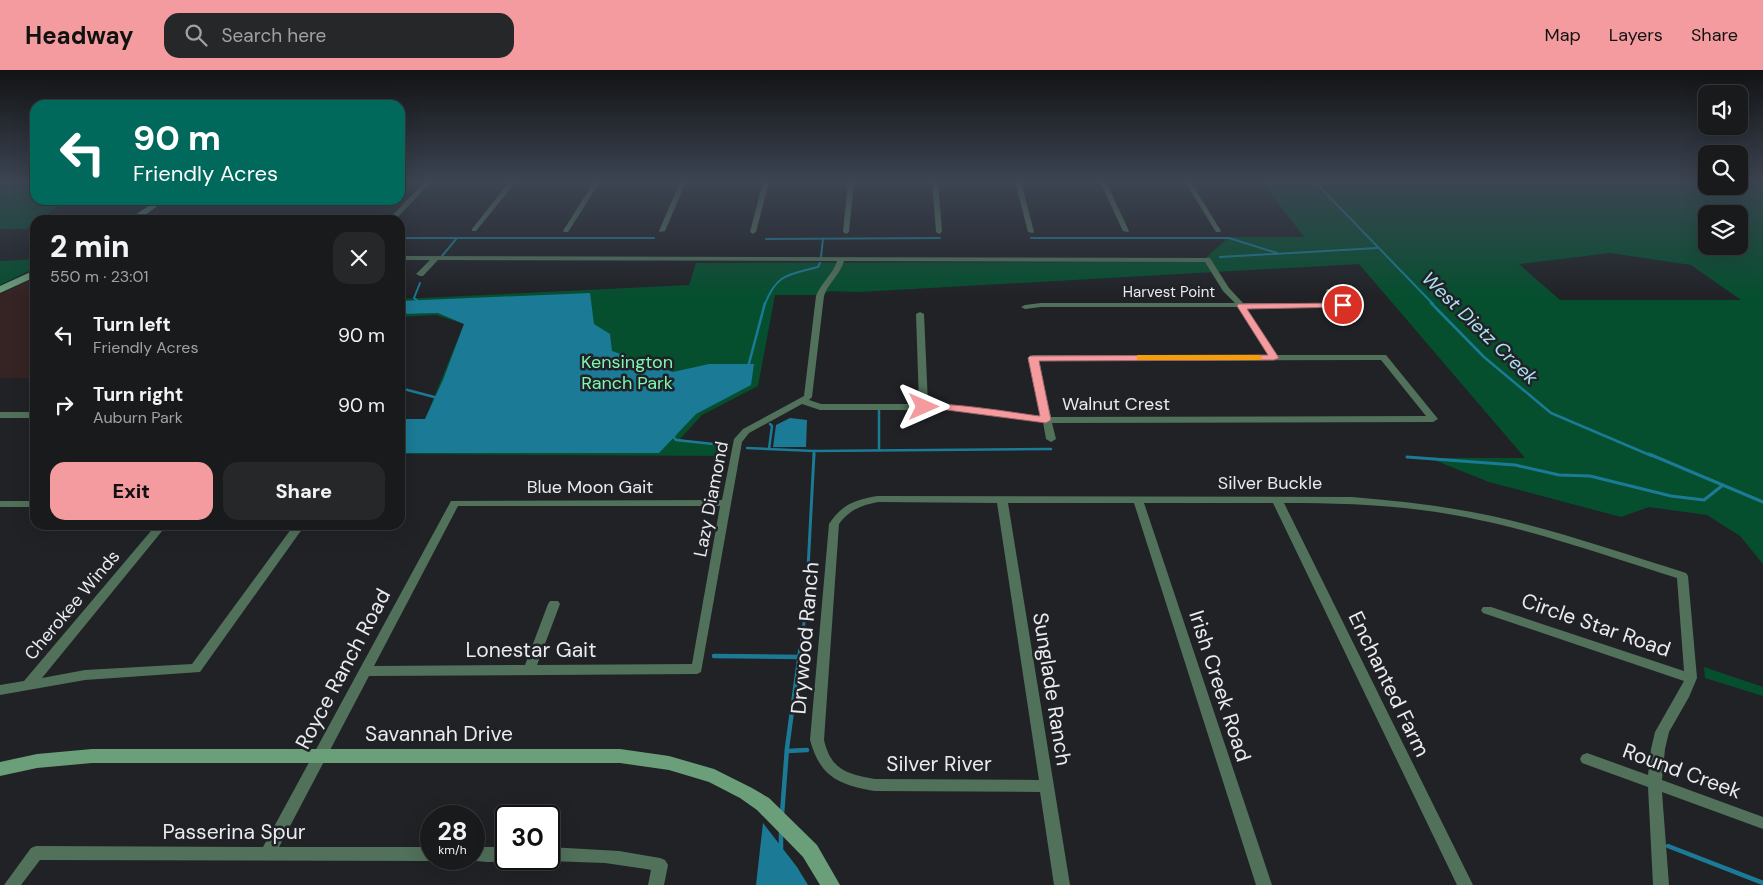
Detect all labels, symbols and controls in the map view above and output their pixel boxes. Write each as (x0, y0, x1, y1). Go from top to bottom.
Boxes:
search box (164, 13, 514, 58)
text: Headway (25, 20, 134, 51)
icon: search (182, 21, 210, 49)
text: Search here (222, 23, 326, 48)
text: Map (1545, 23, 1581, 47)
text: Layers (1609, 23, 1663, 47)
text: Share (1691, 23, 1738, 47)
map controls (1698, 85, 1748, 255)
button: sound (1698, 85, 1748, 135)
text: 90 m (133, 115, 221, 161)
icon: left (50, 120, 115, 185)
button: search (1698, 145, 1748, 195)
text: Friendly Acres (133, 159, 278, 188)
button: layers (1698, 205, 1748, 255)
text: 2 min (50, 227, 130, 266)
button: close (333, 232, 385, 284)
text: 550 m · 23:01 (50, 266, 149, 287)
water label: West Dietz Creek (1417, 266, 1544, 390)
street label: Harvest Point (1123, 282, 1215, 302)
pin (1322, 284, 1364, 326)
icon: arrive (1329, 291, 1357, 319)
text: Turn left (93, 312, 171, 337)
icon: left (50, 321, 78, 349)
text: 90 m (338, 323, 385, 348)
text: Friendly Acres (93, 337, 198, 358)
park label: Kensington Ranch Park (581, 350, 673, 395)
position arrow (897, 380, 949, 432)
text: Turn right (93, 382, 183, 407)
icon: right (50, 391, 78, 419)
street label: Walnut Crest (1062, 392, 1170, 416)
text: 90 m (338, 393, 385, 418)
text: Auburn Park (93, 407, 183, 428)
street label: Lazy Diamond (688, 439, 734, 559)
button: Exit (50, 462, 213, 520)
button: Share (223, 462, 385, 520)
street label: Silver Buckle (1218, 471, 1322, 495)
street label: Blue Moon Gait (527, 475, 653, 499)
street label: Cherokee Winds (19, 545, 125, 665)
street label: Drywood Ranch (784, 561, 826, 715)
street label: Royce Ranch Road (289, 584, 397, 754)
street label: Circle Star Road (1518, 586, 1674, 664)
street label: Irish Creek Road (1182, 607, 1258, 765)
street label: Enchanted Farm (1342, 607, 1436, 761)
street label: Sunglade Ranch (1026, 610, 1078, 768)
street label: Lonestar Gait (466, 636, 596, 664)
street label: Savannah Drive (365, 720, 513, 748)
street label: Round Creek (1619, 737, 1745, 806)
street label: Silver River (886, 750, 992, 778)
speed limit sign: 30 (495, 805, 560, 870)
text: 28 (437, 815, 468, 848)
street label: Passerina Spur (162, 818, 306, 846)
text: km/h (438, 842, 467, 858)

